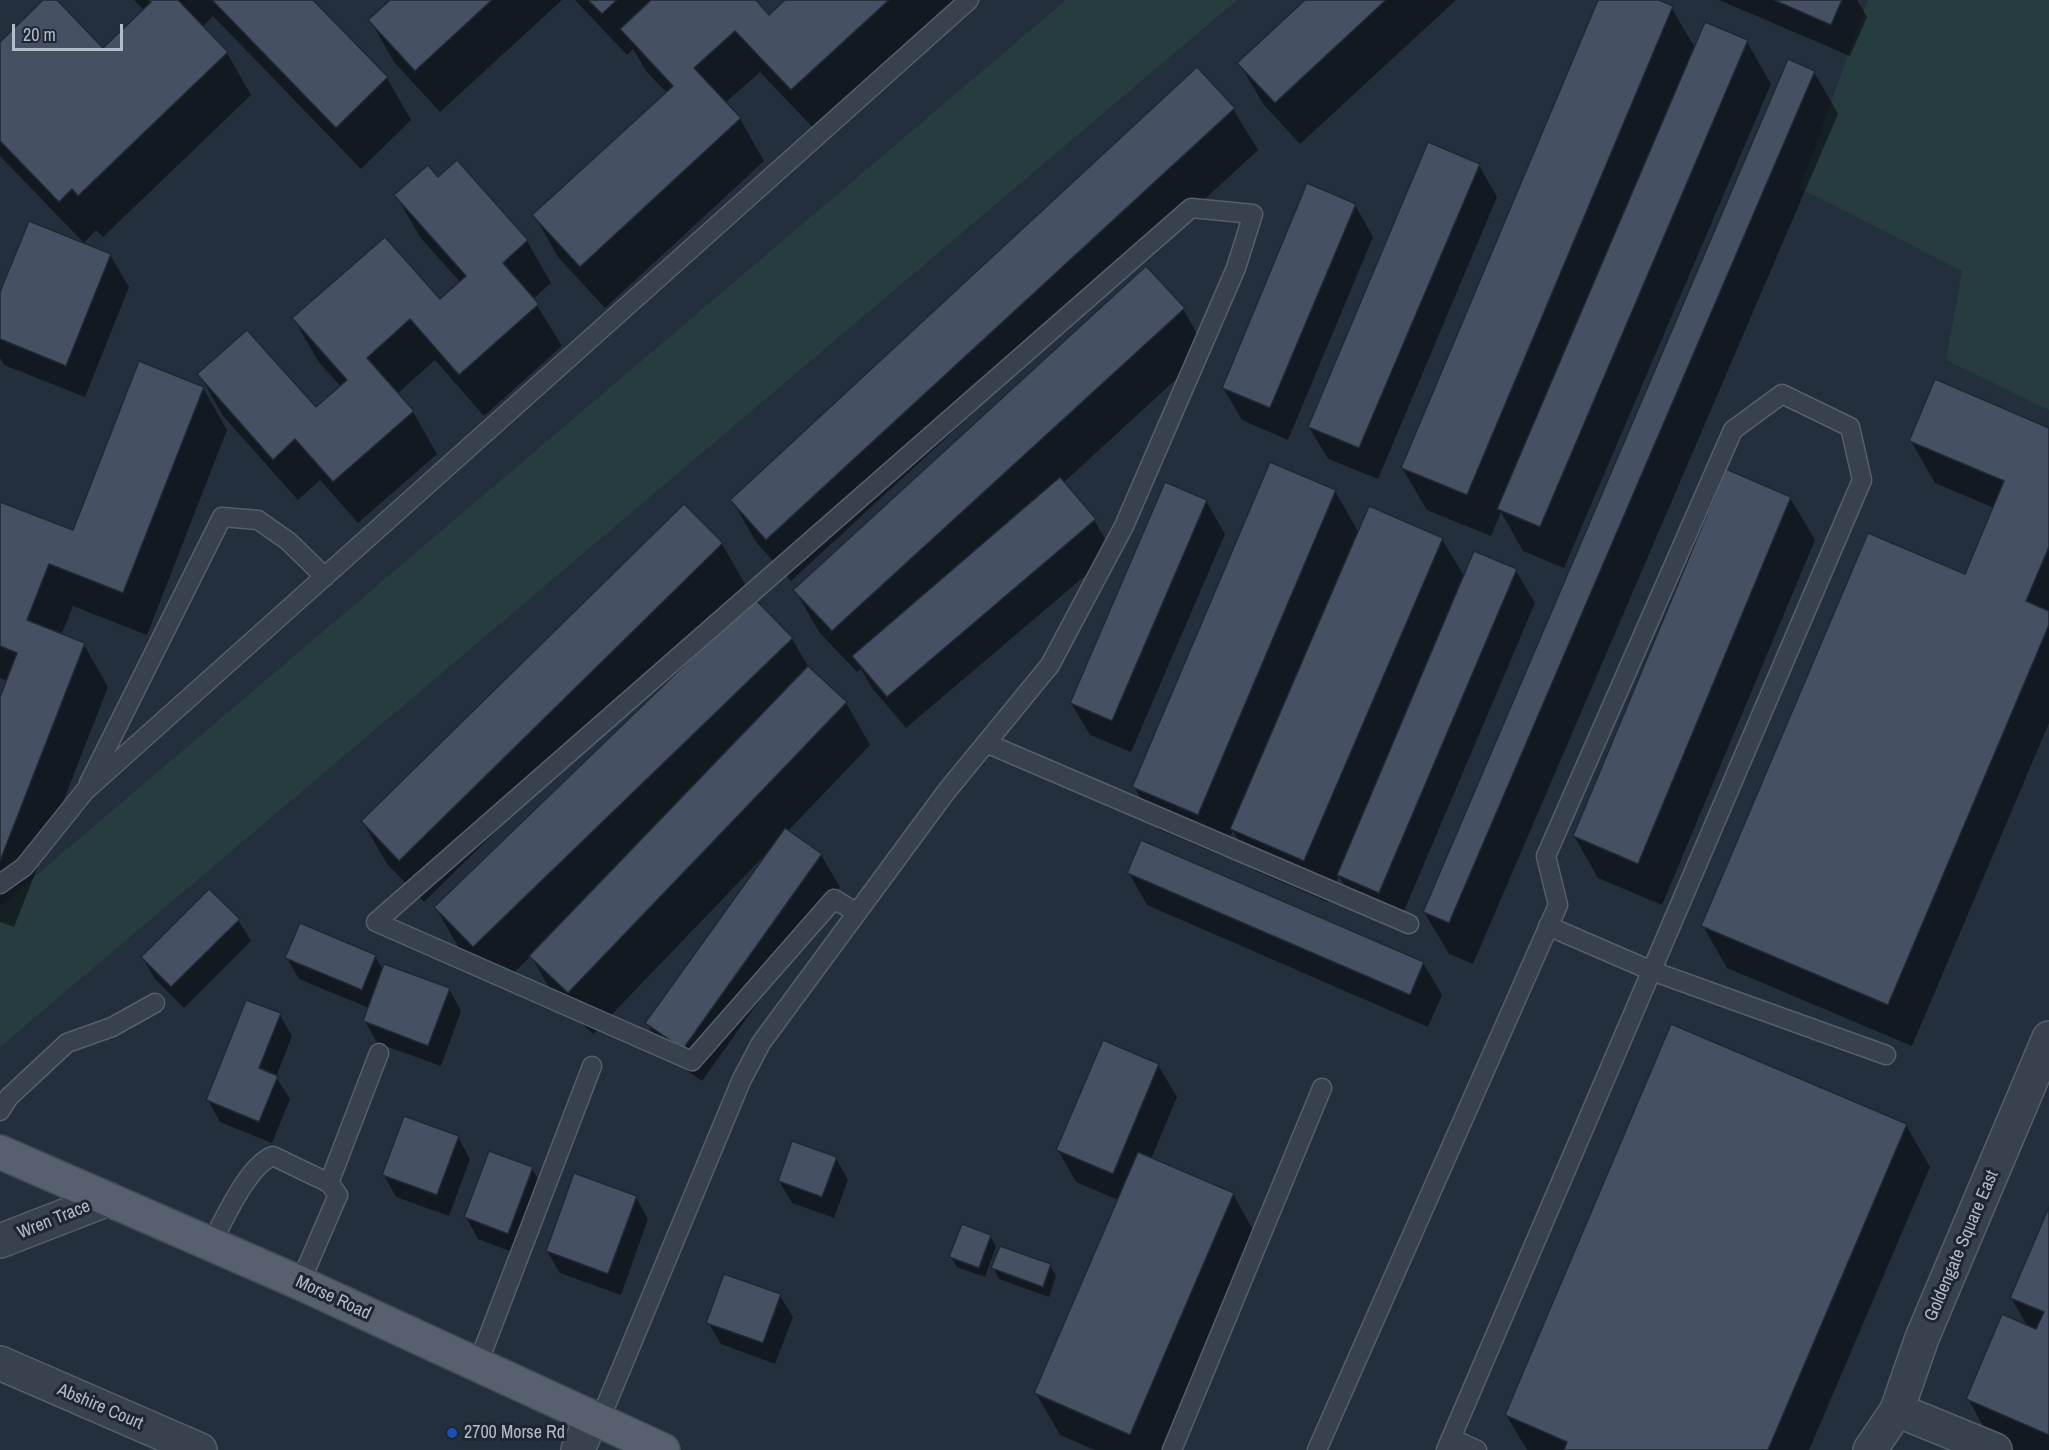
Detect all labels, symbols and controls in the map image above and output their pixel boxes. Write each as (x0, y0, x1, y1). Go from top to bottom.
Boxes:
scale bar (15, 12, 126, 50)
text: 20 m (23, 22, 56, 47)
street label: Goldengate Square East (1920, 1167, 2004, 1325)
street label: Wren Trace (15, 1196, 93, 1244)
street label: Morse Road (292, 1271, 374, 1325)
street label: Abshire Court (54, 1379, 146, 1435)
place label: 2700 Morse Rd (464, 1422, 565, 1444)
marker: 2700 Morse Rd (445, 1426, 459, 1440)

